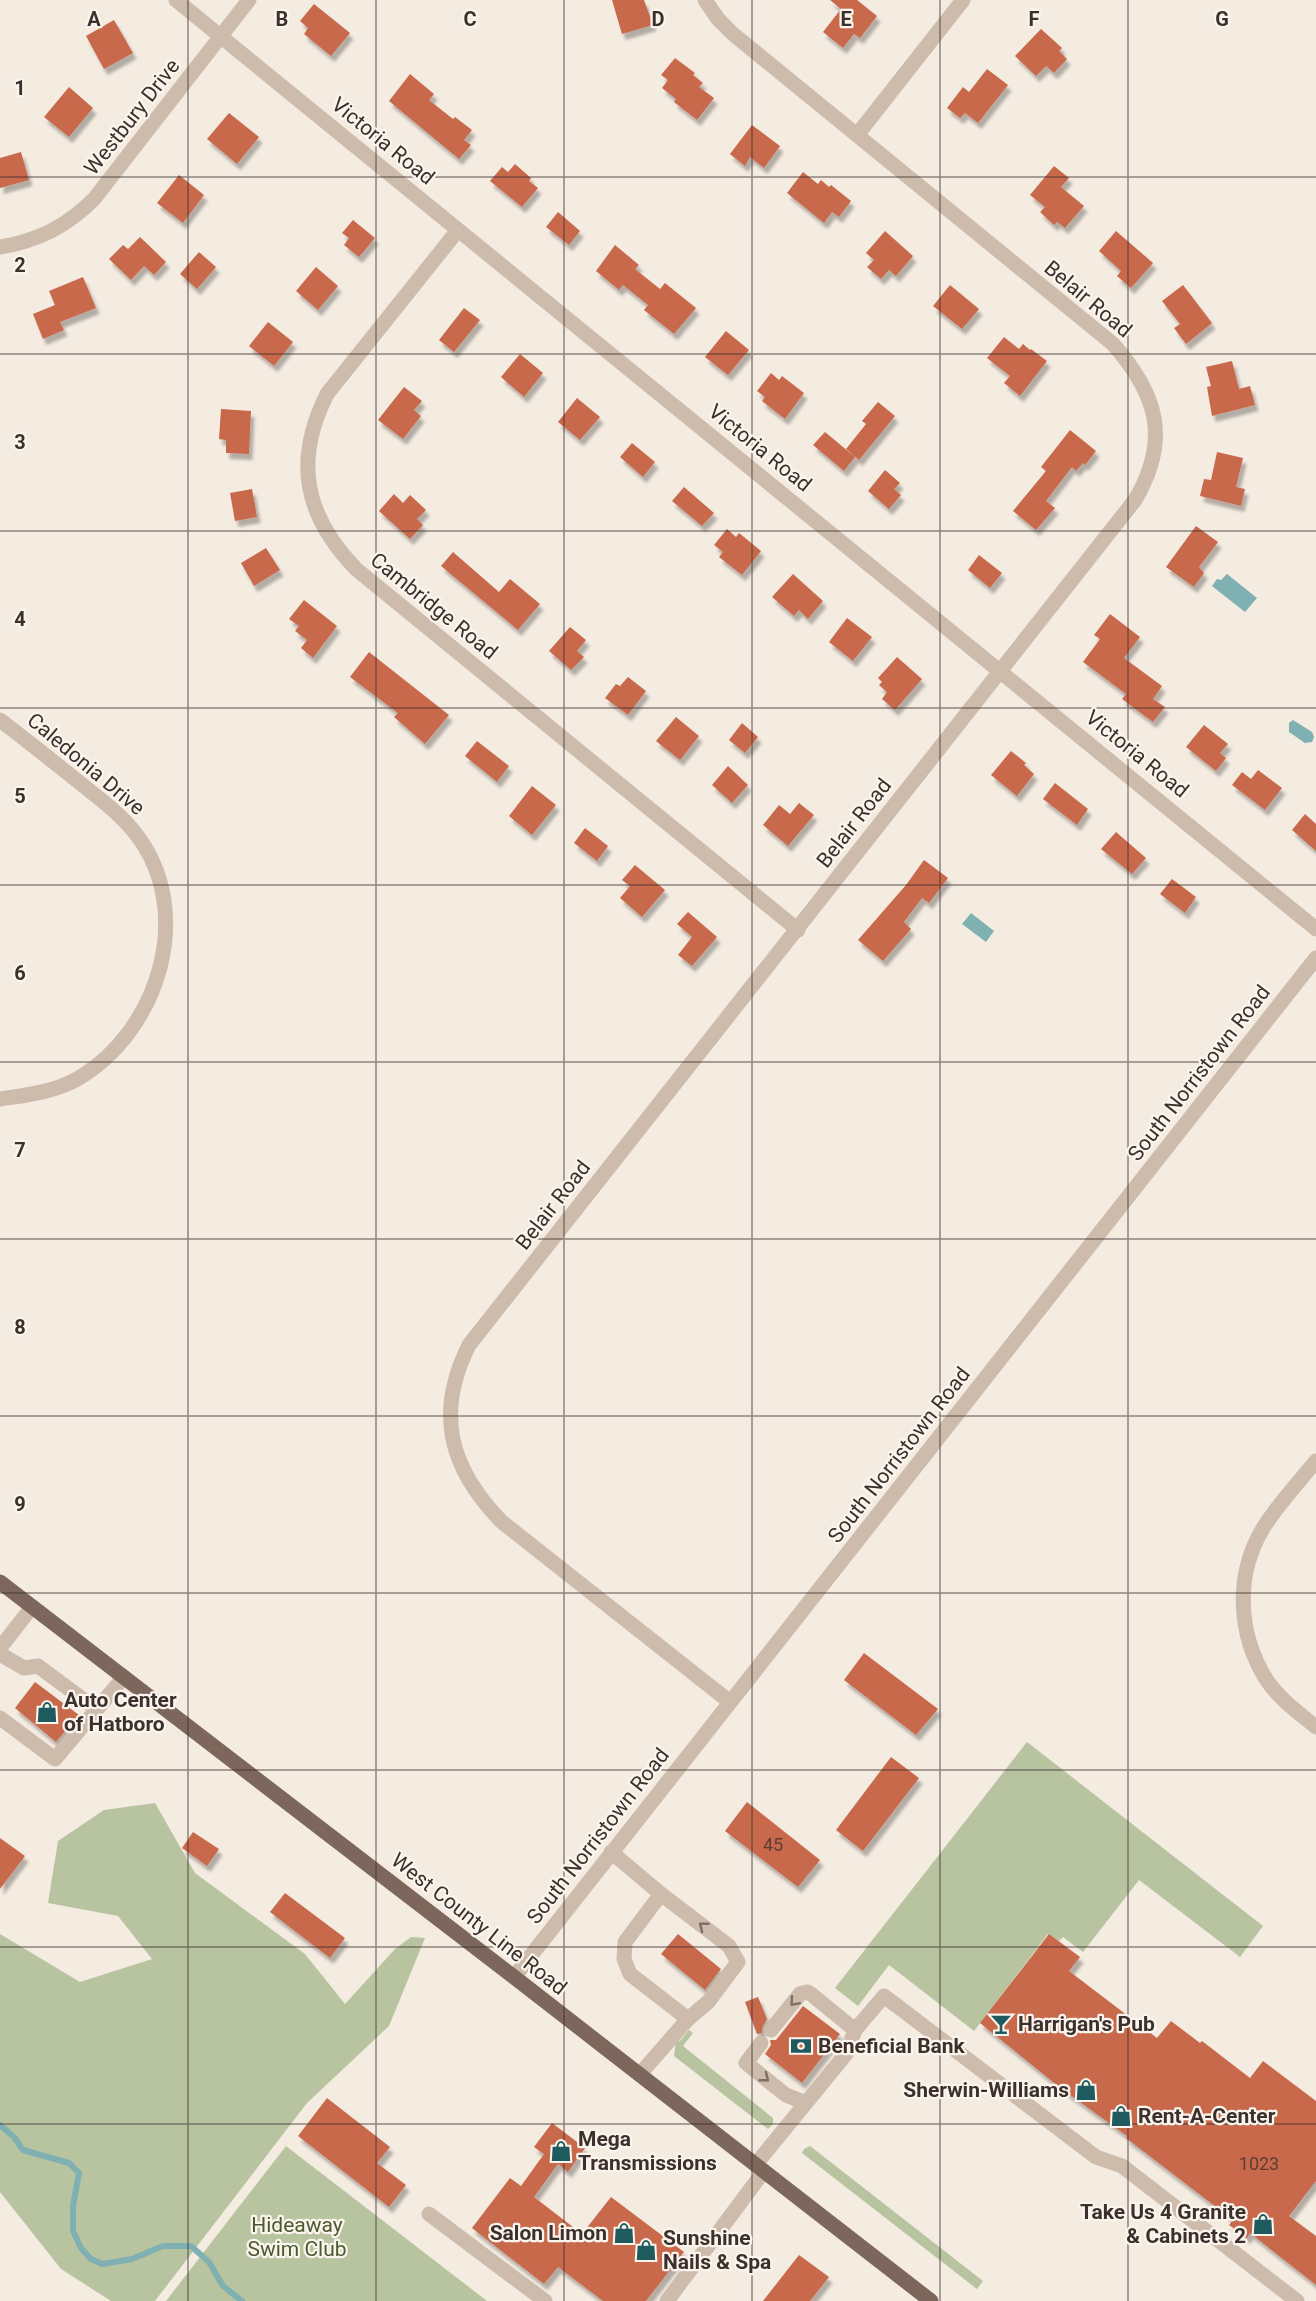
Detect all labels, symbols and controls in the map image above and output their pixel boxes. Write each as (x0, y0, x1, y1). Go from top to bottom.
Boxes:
text: A (87, 7, 101, 31)
text: B (276, 7, 288, 31)
text: C (463, 7, 477, 31)
text: D (652, 7, 665, 31)
text: E (840, 7, 852, 31)
text: F (1029, 7, 1040, 31)
text: G (1215, 7, 1229, 31)
street label: Westbury Drive (79, 54, 185, 180)
text: 1 (14, 76, 26, 100)
street label: Victoria Road (327, 92, 439, 190)
text: 2 (14, 253, 26, 277)
street label: Belair Road (1040, 256, 1136, 342)
street label: Victoria Road (704, 399, 816, 497)
text: 3 (14, 430, 26, 454)
street label: Cambridge Road (366, 548, 502, 664)
text: 4 (14, 607, 26, 631)
street label: Victoria Road (1081, 705, 1193, 803)
street label: Caledonia Drive (22, 708, 150, 820)
street label: Belair Road (812, 774, 896, 872)
text: 5 (14, 784, 26, 808)
text: 6 (14, 961, 26, 985)
street label: South Norristown Road (1123, 980, 1275, 1166)
text: 7 (14, 1138, 26, 1162)
street label: Belair Road (511, 1156, 595, 1254)
text: 8 (14, 1315, 26, 1339)
street label: South Norristown Road (823, 1362, 975, 1548)
text: 9 (14, 1492, 26, 1516)
place label: Auto Center of Hatboro (64, 1688, 177, 1736)
shop icon: Auto Center of Hatboro (35, 1700, 59, 1724)
street label: South Norristown Road (522, 1743, 674, 1929)
house number: 45 (763, 1834, 783, 1855)
street label: West County Line Road (387, 1848, 571, 2000)
one-way arrow (698, 1922, 709, 1933)
one-way arrow (790, 1995, 801, 2005)
bar icon: Harrigan's Pub (989, 2012, 1013, 2036)
place label: Harrigan's Pub (1018, 2012, 1155, 2036)
bank icon: Beneficial Bank (789, 2034, 813, 2058)
place label: Beneficial Bank (818, 2034, 966, 2058)
one-way arrow (758, 2070, 769, 2081)
place label: Sherwin-Williams (903, 2078, 1069, 2102)
shop icon: Sherwin-Williams (1074, 2078, 1098, 2102)
shop icon: Rent-A-Center (1109, 2104, 1133, 2128)
place label: Rent-A-Center (1138, 2104, 1276, 2128)
place label: Mega Transmissions (578, 2127, 717, 2175)
shop icon: Mega Transmissions (549, 2139, 573, 2163)
house number: 1023 (1239, 2153, 1279, 2174)
place label: Take Us 4 Granite & Cabinets 2 (1080, 2200, 1246, 2248)
shop icon: Take Us 4 Granite & Cabinets 2 (1251, 2212, 1275, 2236)
park label: Hideaway Swim Club (247, 2213, 347, 2261)
place label: Salon Limon (490, 2221, 607, 2245)
shop icon: Salon Limon (612, 2221, 636, 2245)
place label: Sunshine Nails & Spa (663, 2226, 771, 2274)
shop icon: Sunshine Nails & Spa (634, 2238, 658, 2262)

